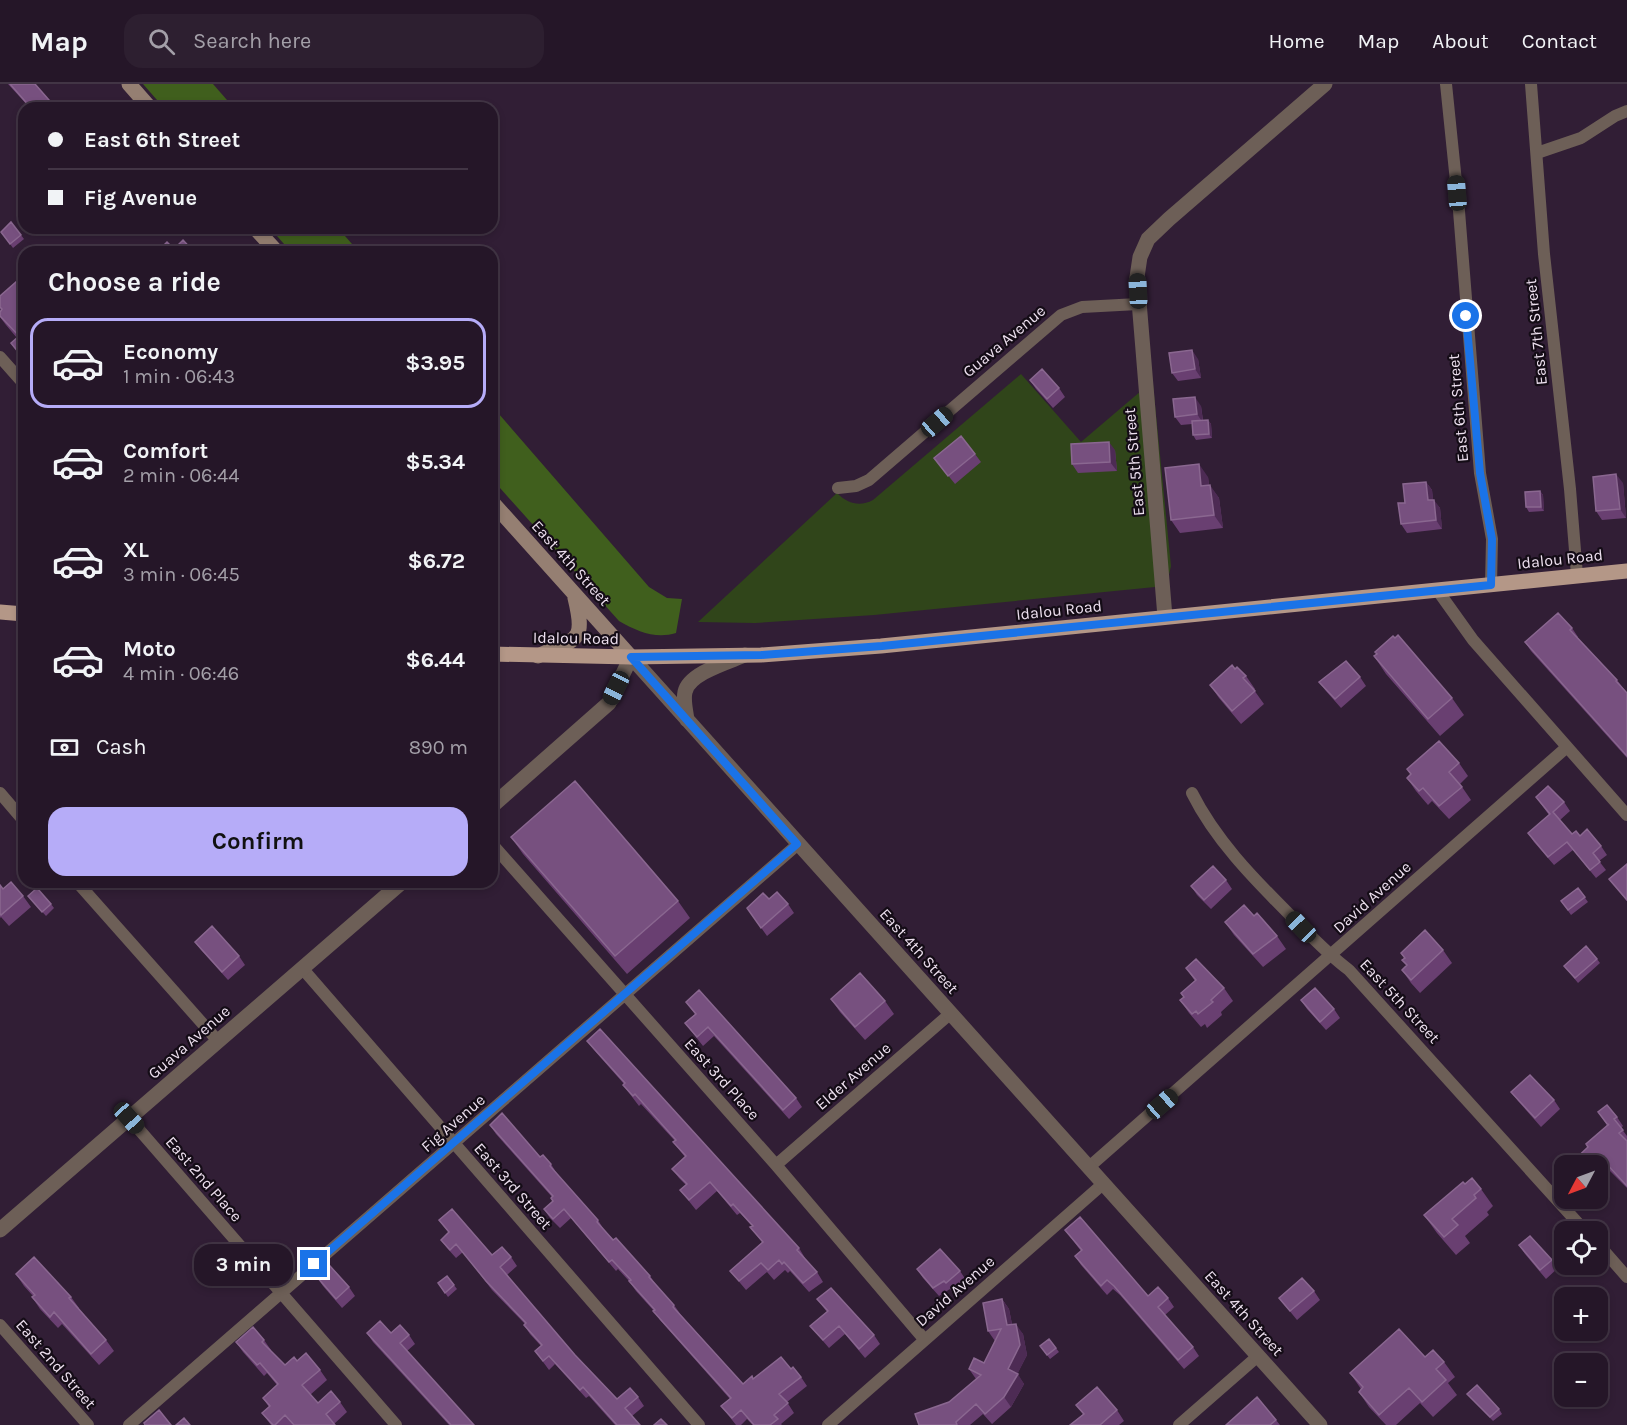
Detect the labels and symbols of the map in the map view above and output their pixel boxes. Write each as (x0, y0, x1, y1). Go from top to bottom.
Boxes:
car (1446, 174, 1468, 212)
car (1128, 273, 1148, 309)
street label: East 7th Street (1521, 278, 1551, 386)
street label: Guava Avenue (959, 301, 1049, 381)
route start (1452, 302, 1479, 329)
street label: East 6th Street (1444, 353, 1472, 463)
car (918, 403, 956, 441)
street label: East 5th Street (1120, 407, 1148, 517)
street label: East 4th Street (528, 516, 614, 610)
street label: Idalou Road (1516, 545, 1604, 573)
street label: Idalou Road (1015, 596, 1103, 624)
street label: Idalou Road (533, 628, 619, 648)
car (600, 668, 632, 708)
street label: David Avenue (1329, 857, 1415, 937)
street label: East 4th Street (876, 904, 962, 998)
car (1282, 908, 1320, 946)
street label: East 5th Street (1356, 955, 1444, 1047)
street label: Guava Avenue (144, 1001, 234, 1083)
street label: East 3rd Place (680, 1034, 764, 1124)
street label: Elder Avenue (812, 1038, 894, 1114)
car (1143, 1085, 1181, 1123)
street label: Fig Avenue (417, 1090, 489, 1156)
car (110, 1099, 148, 1137)
street label: East 2nd Place (162, 1132, 246, 1226)
street label: East 3rd Street (470, 1139, 556, 1233)
north arrow (1554, 1155, 1608, 1209)
callout: 3 min (194, 1243, 293, 1285)
route end (300, 1250, 327, 1277)
street label: David Avenue (912, 1252, 998, 1330)
street label: East 4th Street (1201, 1266, 1287, 1360)
street label: East 2nd Street (12, 1315, 100, 1413)

